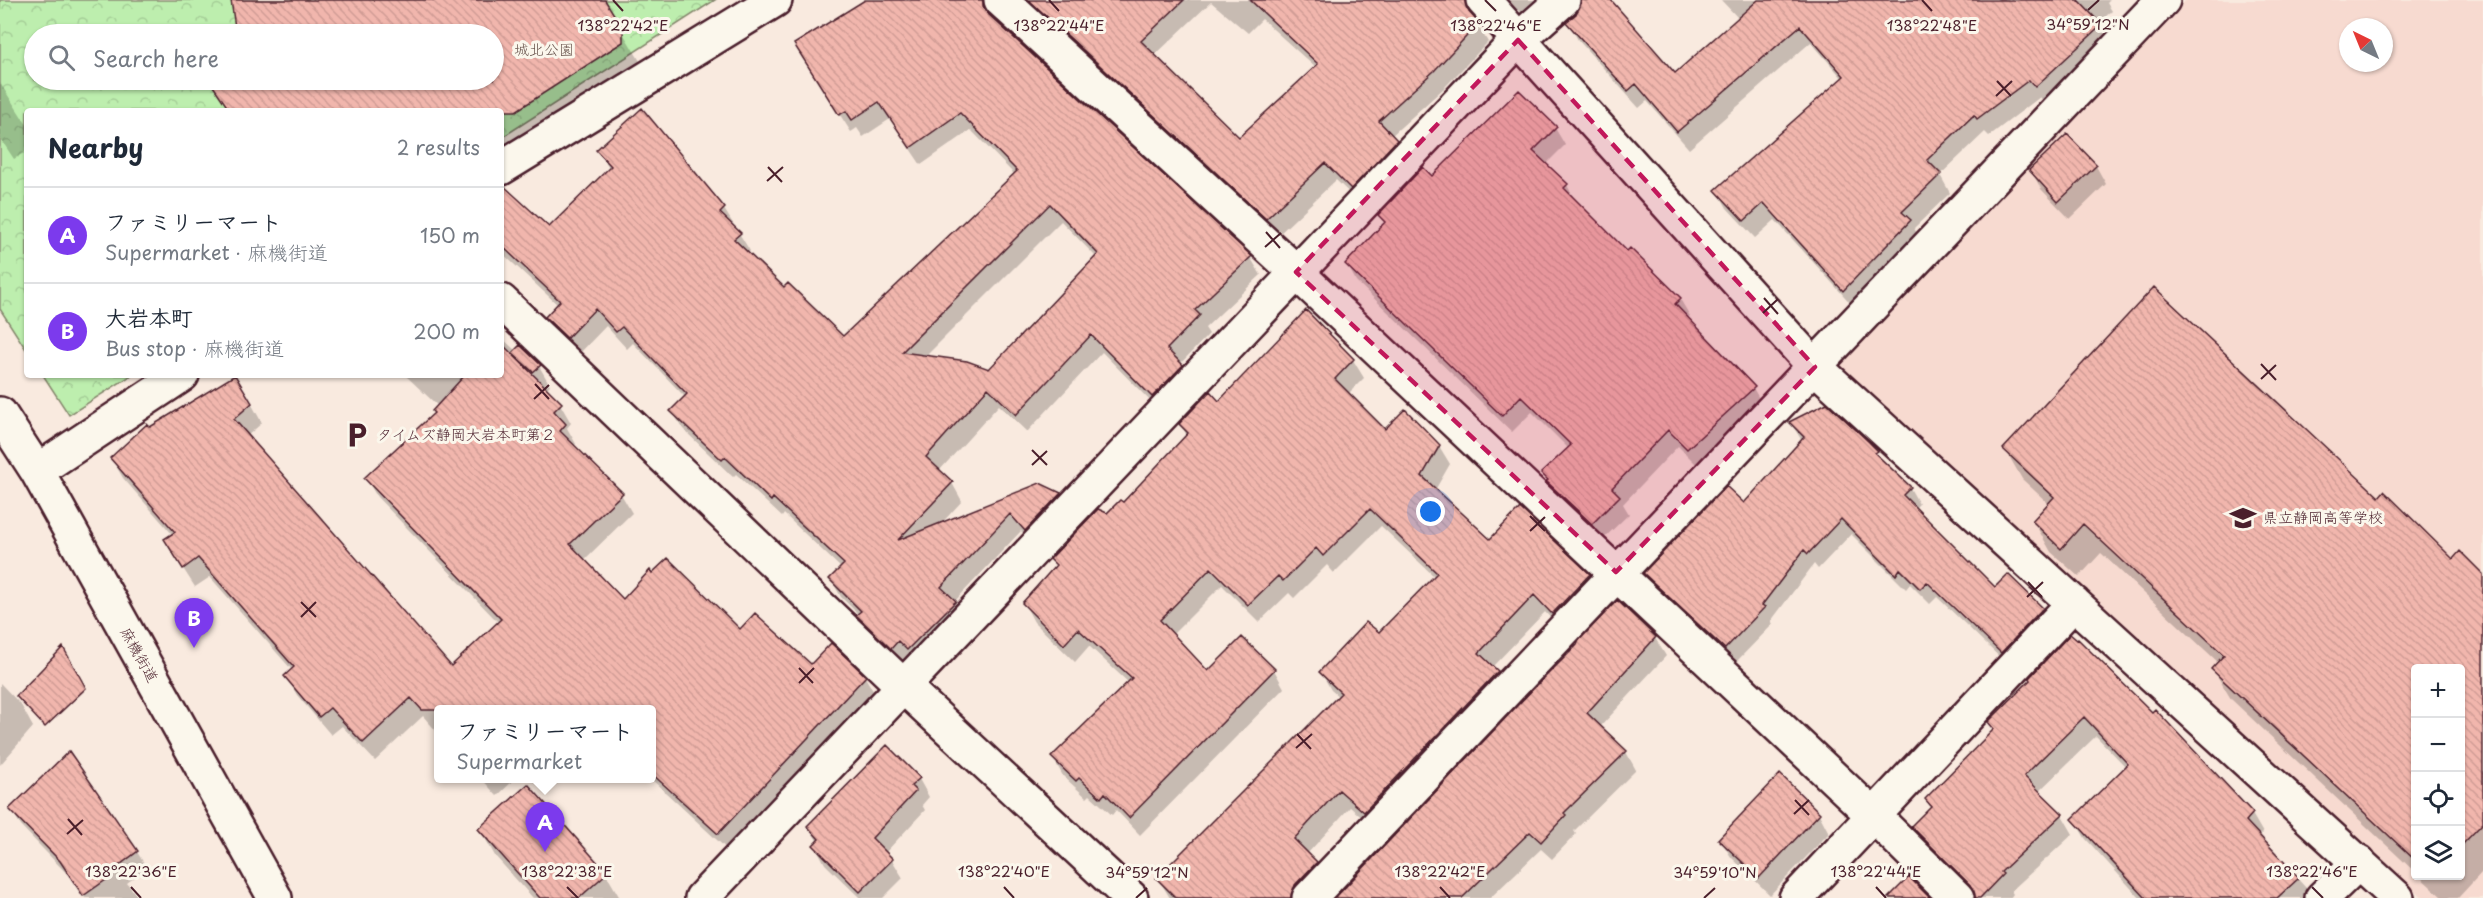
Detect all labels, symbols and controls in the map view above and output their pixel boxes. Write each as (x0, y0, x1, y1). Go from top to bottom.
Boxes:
text: 34°59'12"N (2046, 12, 2130, 35)
text: 138°22'42"E (577, 13, 669, 36)
text: 138°22'44"E (1014, 13, 1105, 36)
text: 138°22'46"E (1450, 13, 1542, 36)
text: 138°22'48"E (1887, 13, 1977, 36)
north arrow (2339, 18, 2393, 72)
search box (24, 24, 504, 90)
park label: 城北公園 (514, 37, 574, 60)
icon: search (45, 41, 78, 74)
text: Search here (93, 41, 219, 74)
text: Nearby (48, 128, 143, 167)
text: 2 results (397, 132, 480, 162)
text: ファミリーマート (105, 204, 282, 237)
text: A (60, 220, 75, 250)
text: 150 m (420, 220, 480, 250)
text: Supermarket · 麻機街道 (105, 237, 328, 267)
text: 大岩本町 (105, 300, 193, 333)
text: B (61, 316, 74, 346)
text: 200 m (413, 316, 480, 346)
text: Bus stop · 麻機街道 (105, 333, 284, 363)
parking icon: タイムズ静岡大岩本町第２ (342, 420, 372, 450)
place label: タイムズ静岡大岩本町第２ (377, 422, 556, 445)
your location (1416, 497, 1445, 526)
school or university icon: 県立静岡高等学校 (2228, 503, 2258, 533)
place label: 県立静岡高等学校 (2263, 505, 2383, 528)
pin: B (174, 598, 214, 648)
street label: 麻機街道 (116, 622, 165, 686)
map controls (2411, 664, 2465, 880)
button: + (2411, 664, 2465, 718)
popup (434, 705, 656, 783)
text: ファミリーマート (457, 713, 633, 746)
button: − (2411, 718, 2465, 772)
text: Supermarket (457, 746, 582, 776)
button: locate (2411, 772, 2465, 826)
pin: A (526, 802, 564, 852)
button: layers (2411, 826, 2465, 880)
text: 138°22'36"E (85, 859, 177, 882)
text: 138°22'38"E (521, 859, 613, 882)
text: 138°22'40"E (958, 859, 1050, 882)
text: 138°22'42"E (1394, 859, 1486, 882)
text: 138°22'44"E (1831, 859, 1922, 882)
text: 138°22'46"E (2266, 859, 2358, 882)
text: 34°59'12"N (1105, 860, 1189, 883)
text: 34°59'10"N (1673, 860, 1757, 883)

